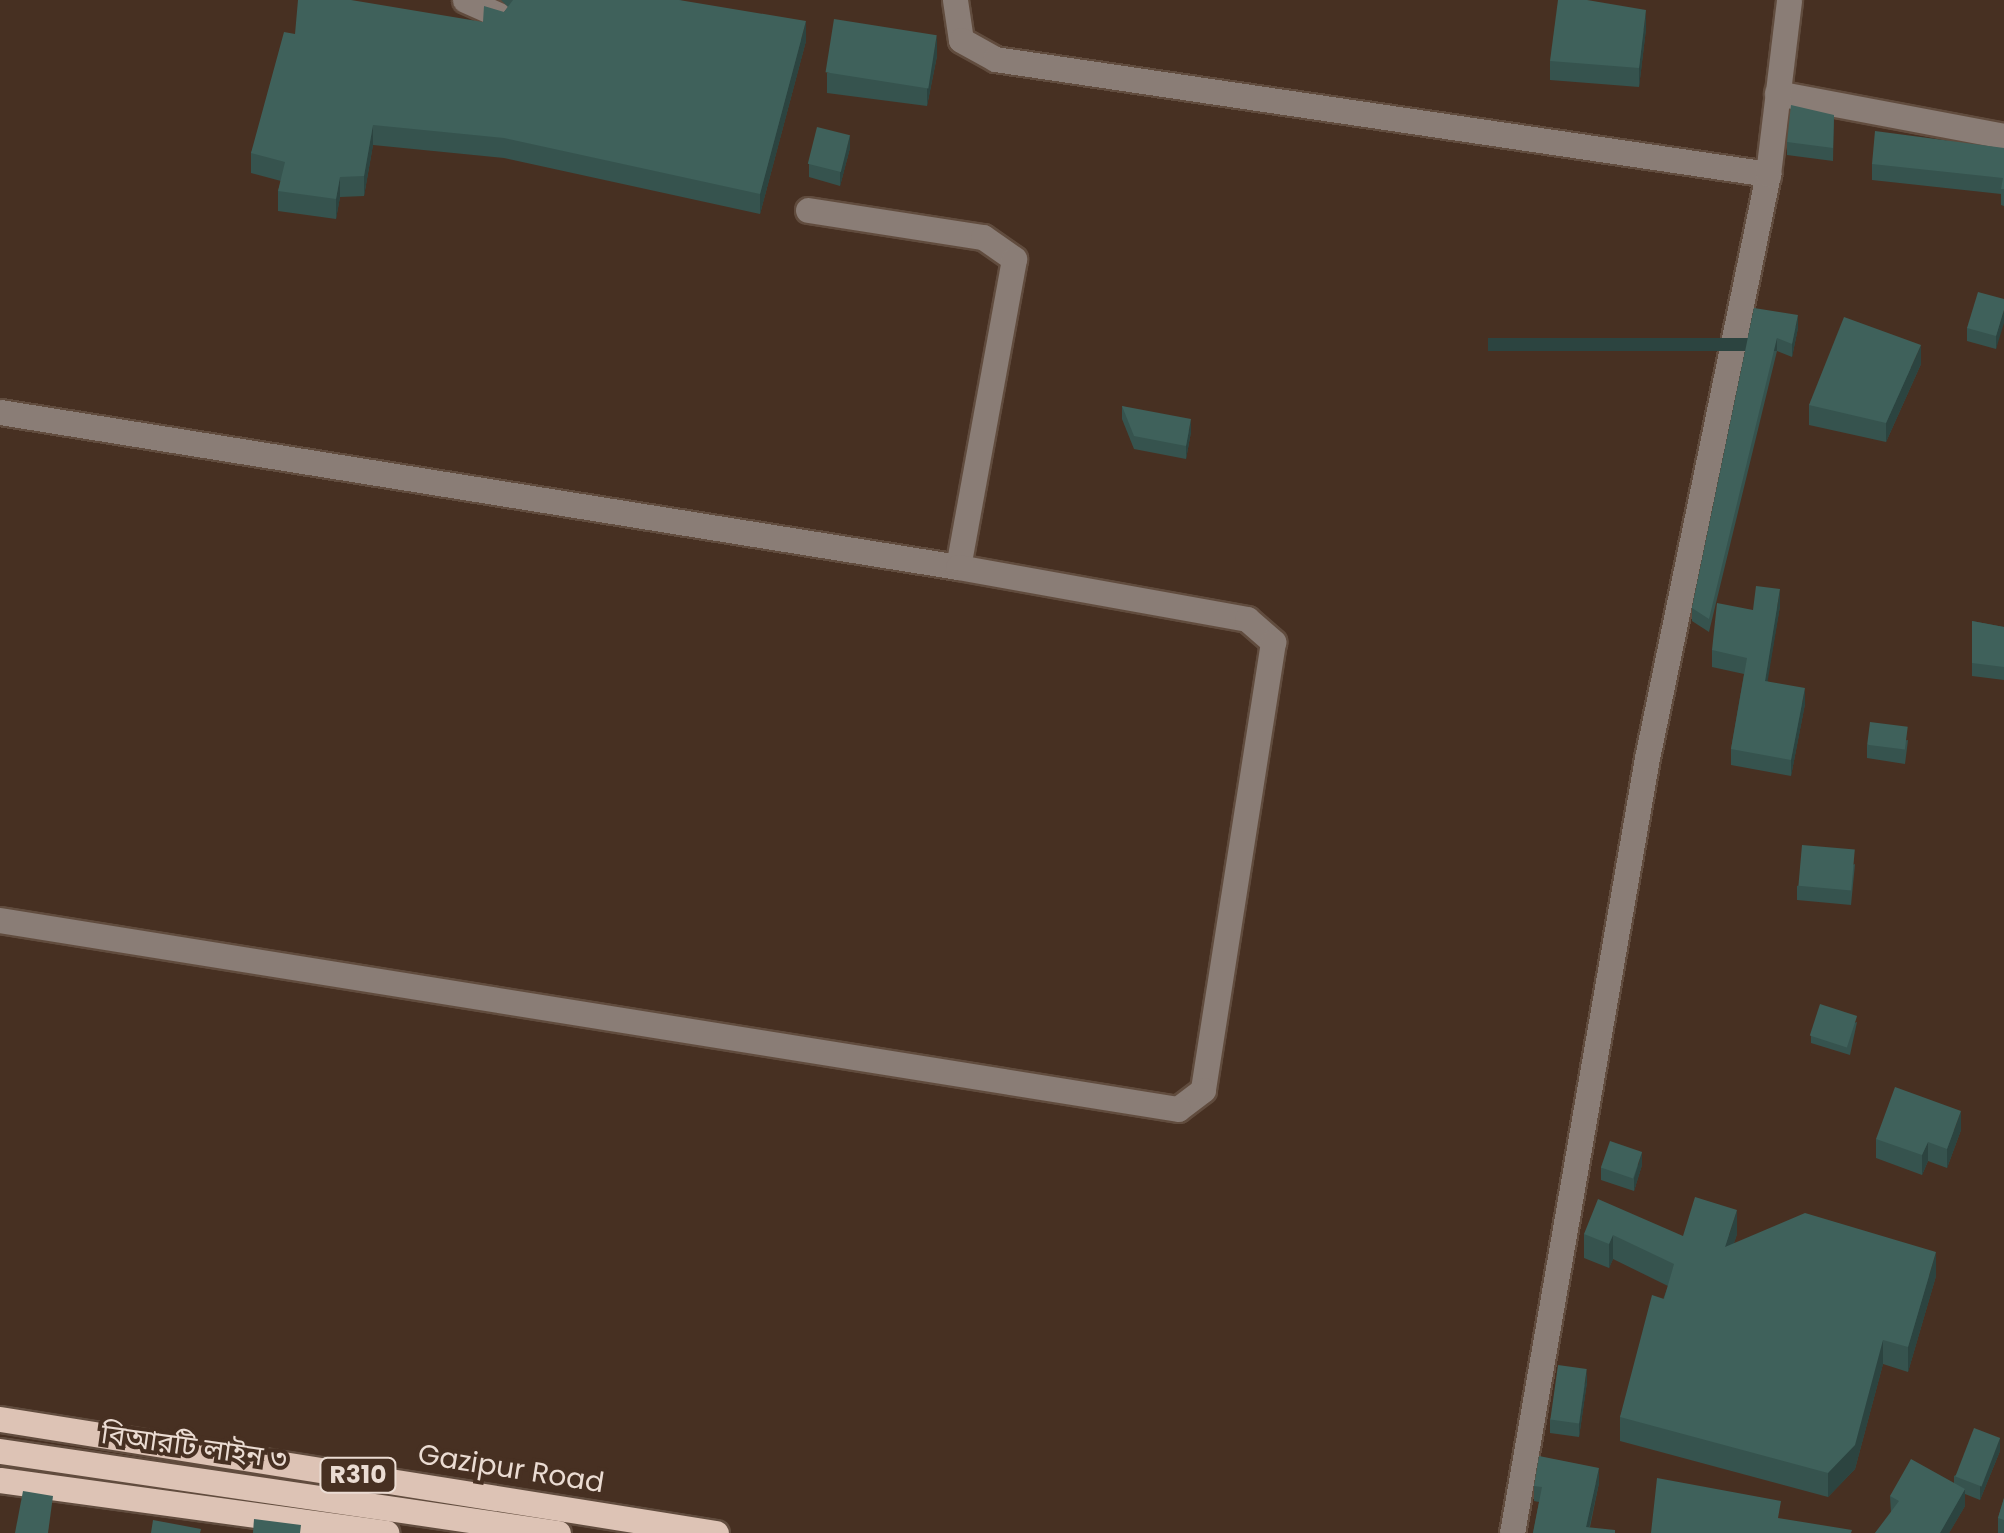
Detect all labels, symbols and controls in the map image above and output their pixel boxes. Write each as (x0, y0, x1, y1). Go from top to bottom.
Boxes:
street label: বিআরটি লাইন ৩ (99, 1417, 289, 1477)
street label: Gazipur Road (416, 1438, 606, 1500)
road number: R310 (318, 1455, 398, 1495)

